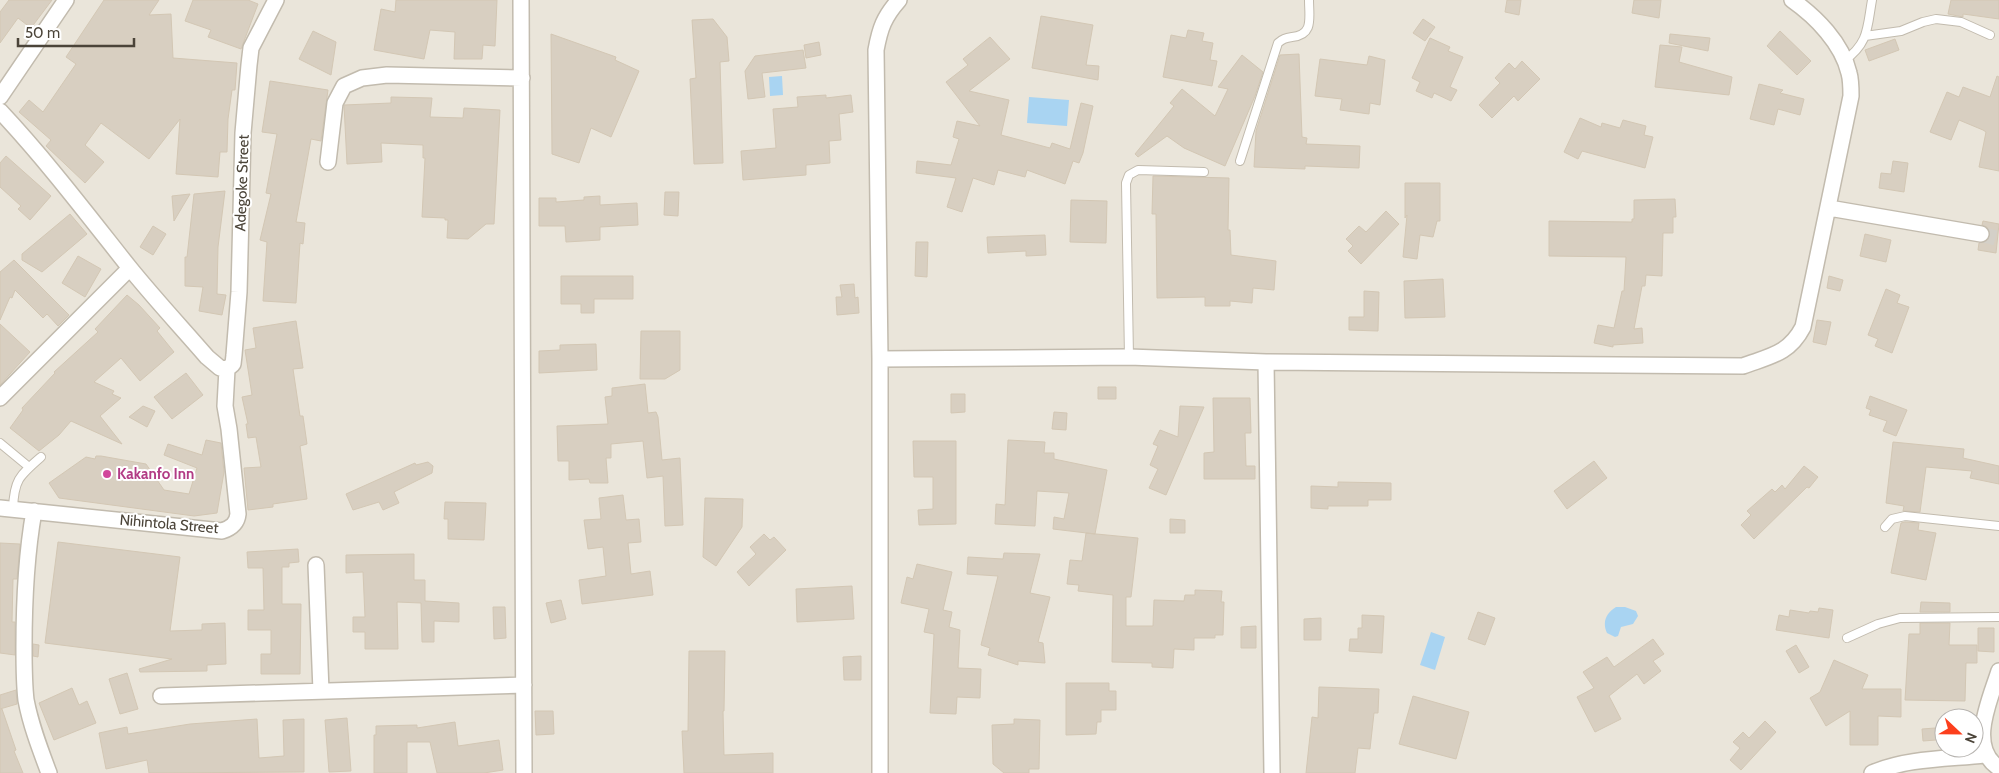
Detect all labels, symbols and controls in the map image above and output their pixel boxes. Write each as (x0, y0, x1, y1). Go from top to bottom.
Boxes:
scale bar (18, 15, 134, 47)
text: 50 m (25, 24, 60, 42)
street label: Adegoke Street (231, 134, 253, 232)
place label: Kakanfo Inn (117, 465, 194, 483)
marker: Kakanfo Inn (101, 468, 113, 480)
street label: Nihintola Street (119, 511, 219, 537)
north arrow (1934, 708, 1984, 758)
text: N (1961, 730, 1981, 746)

